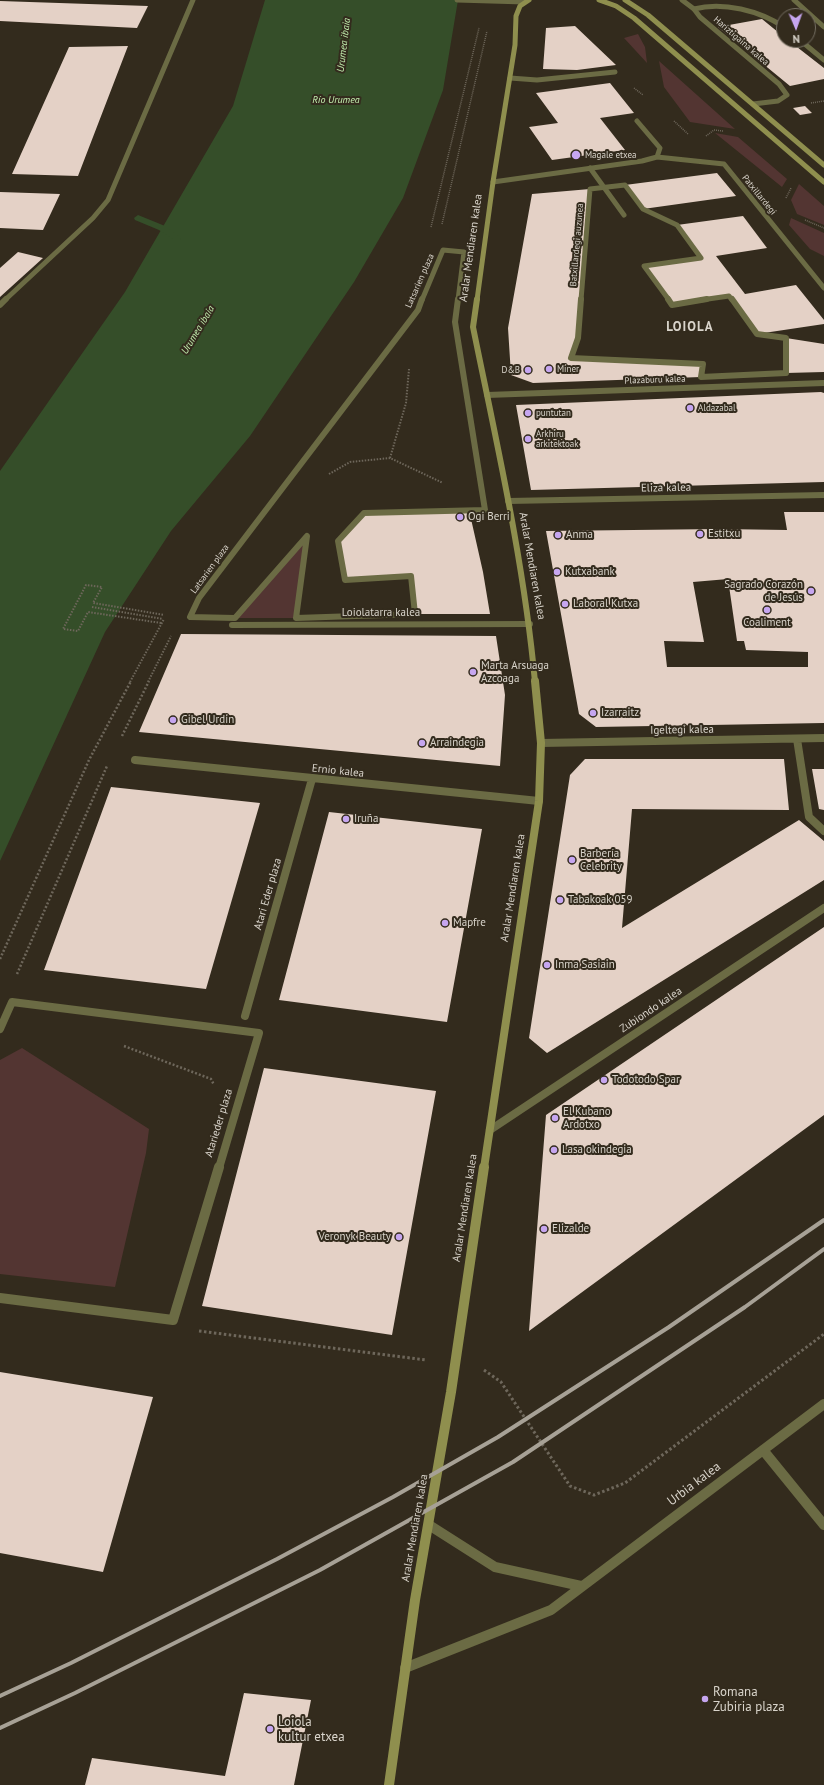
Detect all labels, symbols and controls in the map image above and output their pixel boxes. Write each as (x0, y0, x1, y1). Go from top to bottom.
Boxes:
north arrow (776, 8, 816, 48)
street label: Hariztigaina kalea (711, 14, 771, 68)
water label: Urumea ibaia (335, 17, 353, 73)
text: N (793, 32, 800, 46)
water label: Río Urumea (312, 94, 360, 106)
marker: Magale etxea (570, 149, 582, 161)
place label: Magale etxea (585, 150, 636, 160)
street label: Patxillardegi (740, 173, 778, 217)
street label: Aralar Mendiaren kalea (457, 193, 485, 303)
street label: Batxillardegi auzunea (568, 203, 586, 287)
street label: Latsarien plaza (403, 252, 437, 310)
water label: Urumea ibaia (179, 304, 217, 356)
district label: LOIOLA (666, 319, 714, 335)
marker: Miner (544, 364, 554, 374)
place label: Miner (557, 364, 579, 374)
place label: D&B (502, 365, 520, 375)
marker: D&B (523, 365, 533, 375)
street label: Plazaburu kalea (624, 374, 686, 386)
marker: Aldazabal (685, 403, 695, 413)
place label: Aldazabal (698, 403, 736, 413)
marker: puntutan (523, 408, 533, 418)
place label: puntutan (536, 408, 571, 418)
place label: Arkhiru arkitektoak (536, 429, 579, 450)
marker: Arkhiru arkitektoak (523, 434, 533, 444)
street label: Eliza kalea (641, 481, 691, 495)
place label: Ogi Berri (468, 510, 510, 524)
street label: Aralar Mendiaren kalea (516, 511, 548, 621)
marker: Ogi Berri (455, 512, 465, 522)
place label: Estitxu (708, 527, 740, 541)
place label: Anma (566, 528, 593, 542)
marker: Estitxu (695, 529, 705, 539)
marker: Anma (553, 530, 563, 540)
street label: Latsarien plaza (189, 542, 231, 596)
place label: Kutxabank (565, 565, 615, 579)
marker: Kutxabank (552, 567, 562, 577)
place label: Sagrado Corazón de Jesús (724, 578, 803, 604)
marker: Sagrado Corazón de Jesús (806, 586, 816, 596)
place label: Laboral Kutxa (573, 597, 638, 611)
marker: Laboral Kutxa (560, 599, 570, 609)
marker: Coaliment (762, 605, 772, 615)
street label: Loiolatarra kalea (342, 606, 420, 620)
place label: Coaliment (743, 616, 791, 630)
place label: Marta Arsuaga Azcoaga (481, 659, 549, 685)
marker: Marta Arsuaga Azcoaga (468, 667, 478, 677)
place label: Izarraitz (601, 706, 639, 720)
marker: Izarraitz (588, 708, 598, 718)
place label: Gibel Urdin (181, 713, 234, 727)
marker: Gibel Urdin (168, 715, 178, 725)
street label: Igeltegi kalea (650, 723, 714, 737)
place label: Arraindegia (430, 736, 484, 750)
marker: Arraindegia (417, 738, 427, 748)
street label: Ernio kalea (311, 762, 365, 780)
place label: Iruña (354, 812, 378, 826)
marker: Iruña (341, 814, 351, 824)
street label: Aralar Mendiaren kalea (498, 833, 528, 943)
place label: Barbería Celebrity (580, 847, 622, 873)
marker: Barbería Celebrity (567, 855, 577, 865)
street label: Atari Eder plaza (251, 857, 285, 931)
place label: Tabakoak 059 (568, 893, 632, 907)
marker: Tabakoak 059 (555, 895, 565, 905)
place label: Mapfre (453, 916, 486, 930)
marker: Mapfre (440, 918, 450, 928)
place label: Inma Sasiain (555, 958, 615, 972)
marker: Inma Sasiain (542, 960, 552, 970)
street label: Zubiondo kalea (617, 984, 685, 1036)
place label: Todotodo Spar (612, 1073, 680, 1087)
marker: Todotodo Spar (599, 1075, 609, 1085)
street label: Atarieder plaza (202, 1087, 236, 1159)
place label: El Kubano Ardotxo (563, 1105, 611, 1131)
marker: El Kubano Ardotxo (550, 1113, 560, 1123)
place label: Lasa okindegia (562, 1143, 632, 1157)
marker: Lasa okindegia (549, 1145, 559, 1155)
street label: Aralar Mendiaren kalea (450, 1153, 480, 1263)
place label: Elizalde (552, 1222, 589, 1236)
marker: Elizalde (539, 1224, 549, 1234)
place label: Veronyk Beauty (319, 1230, 391, 1244)
marker: Veronyk Beauty (394, 1232, 404, 1242)
street label: Urbia kalea (664, 1459, 724, 1509)
street label: Aralar Mendiaren kalea (399, 1473, 431, 1583)
place label: Romana Zubiria plaza (713, 1684, 785, 1715)
marker: Romana Zubiria plaza (700, 1694, 710, 1704)
place label: Loiola kultur etxea (278, 1714, 345, 1745)
marker: Loiola kultur etxea (265, 1724, 275, 1734)

